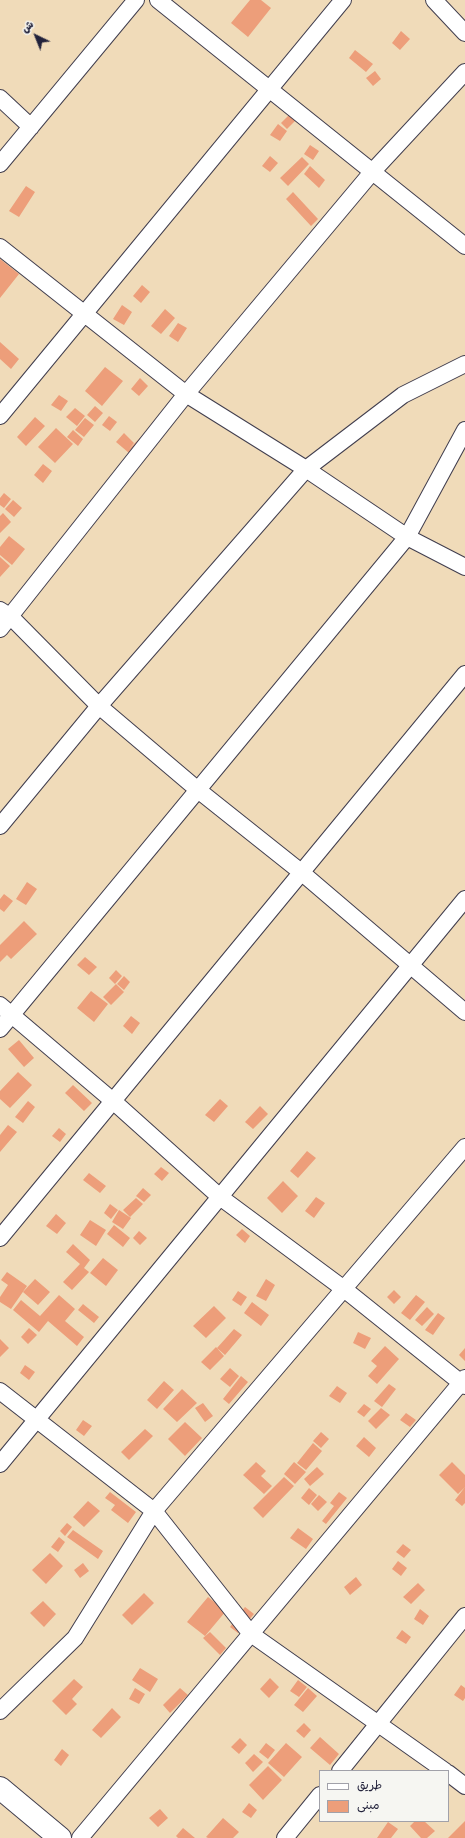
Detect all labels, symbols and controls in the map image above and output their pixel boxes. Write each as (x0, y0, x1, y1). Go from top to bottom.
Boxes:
north arrow (16, 16, 56, 56)
text: ش (19, 18, 36, 36)
legend (319, 1770, 449, 1822)
text: طريق (357, 1778, 382, 1792)
text: مبنى (357, 1798, 380, 1812)

